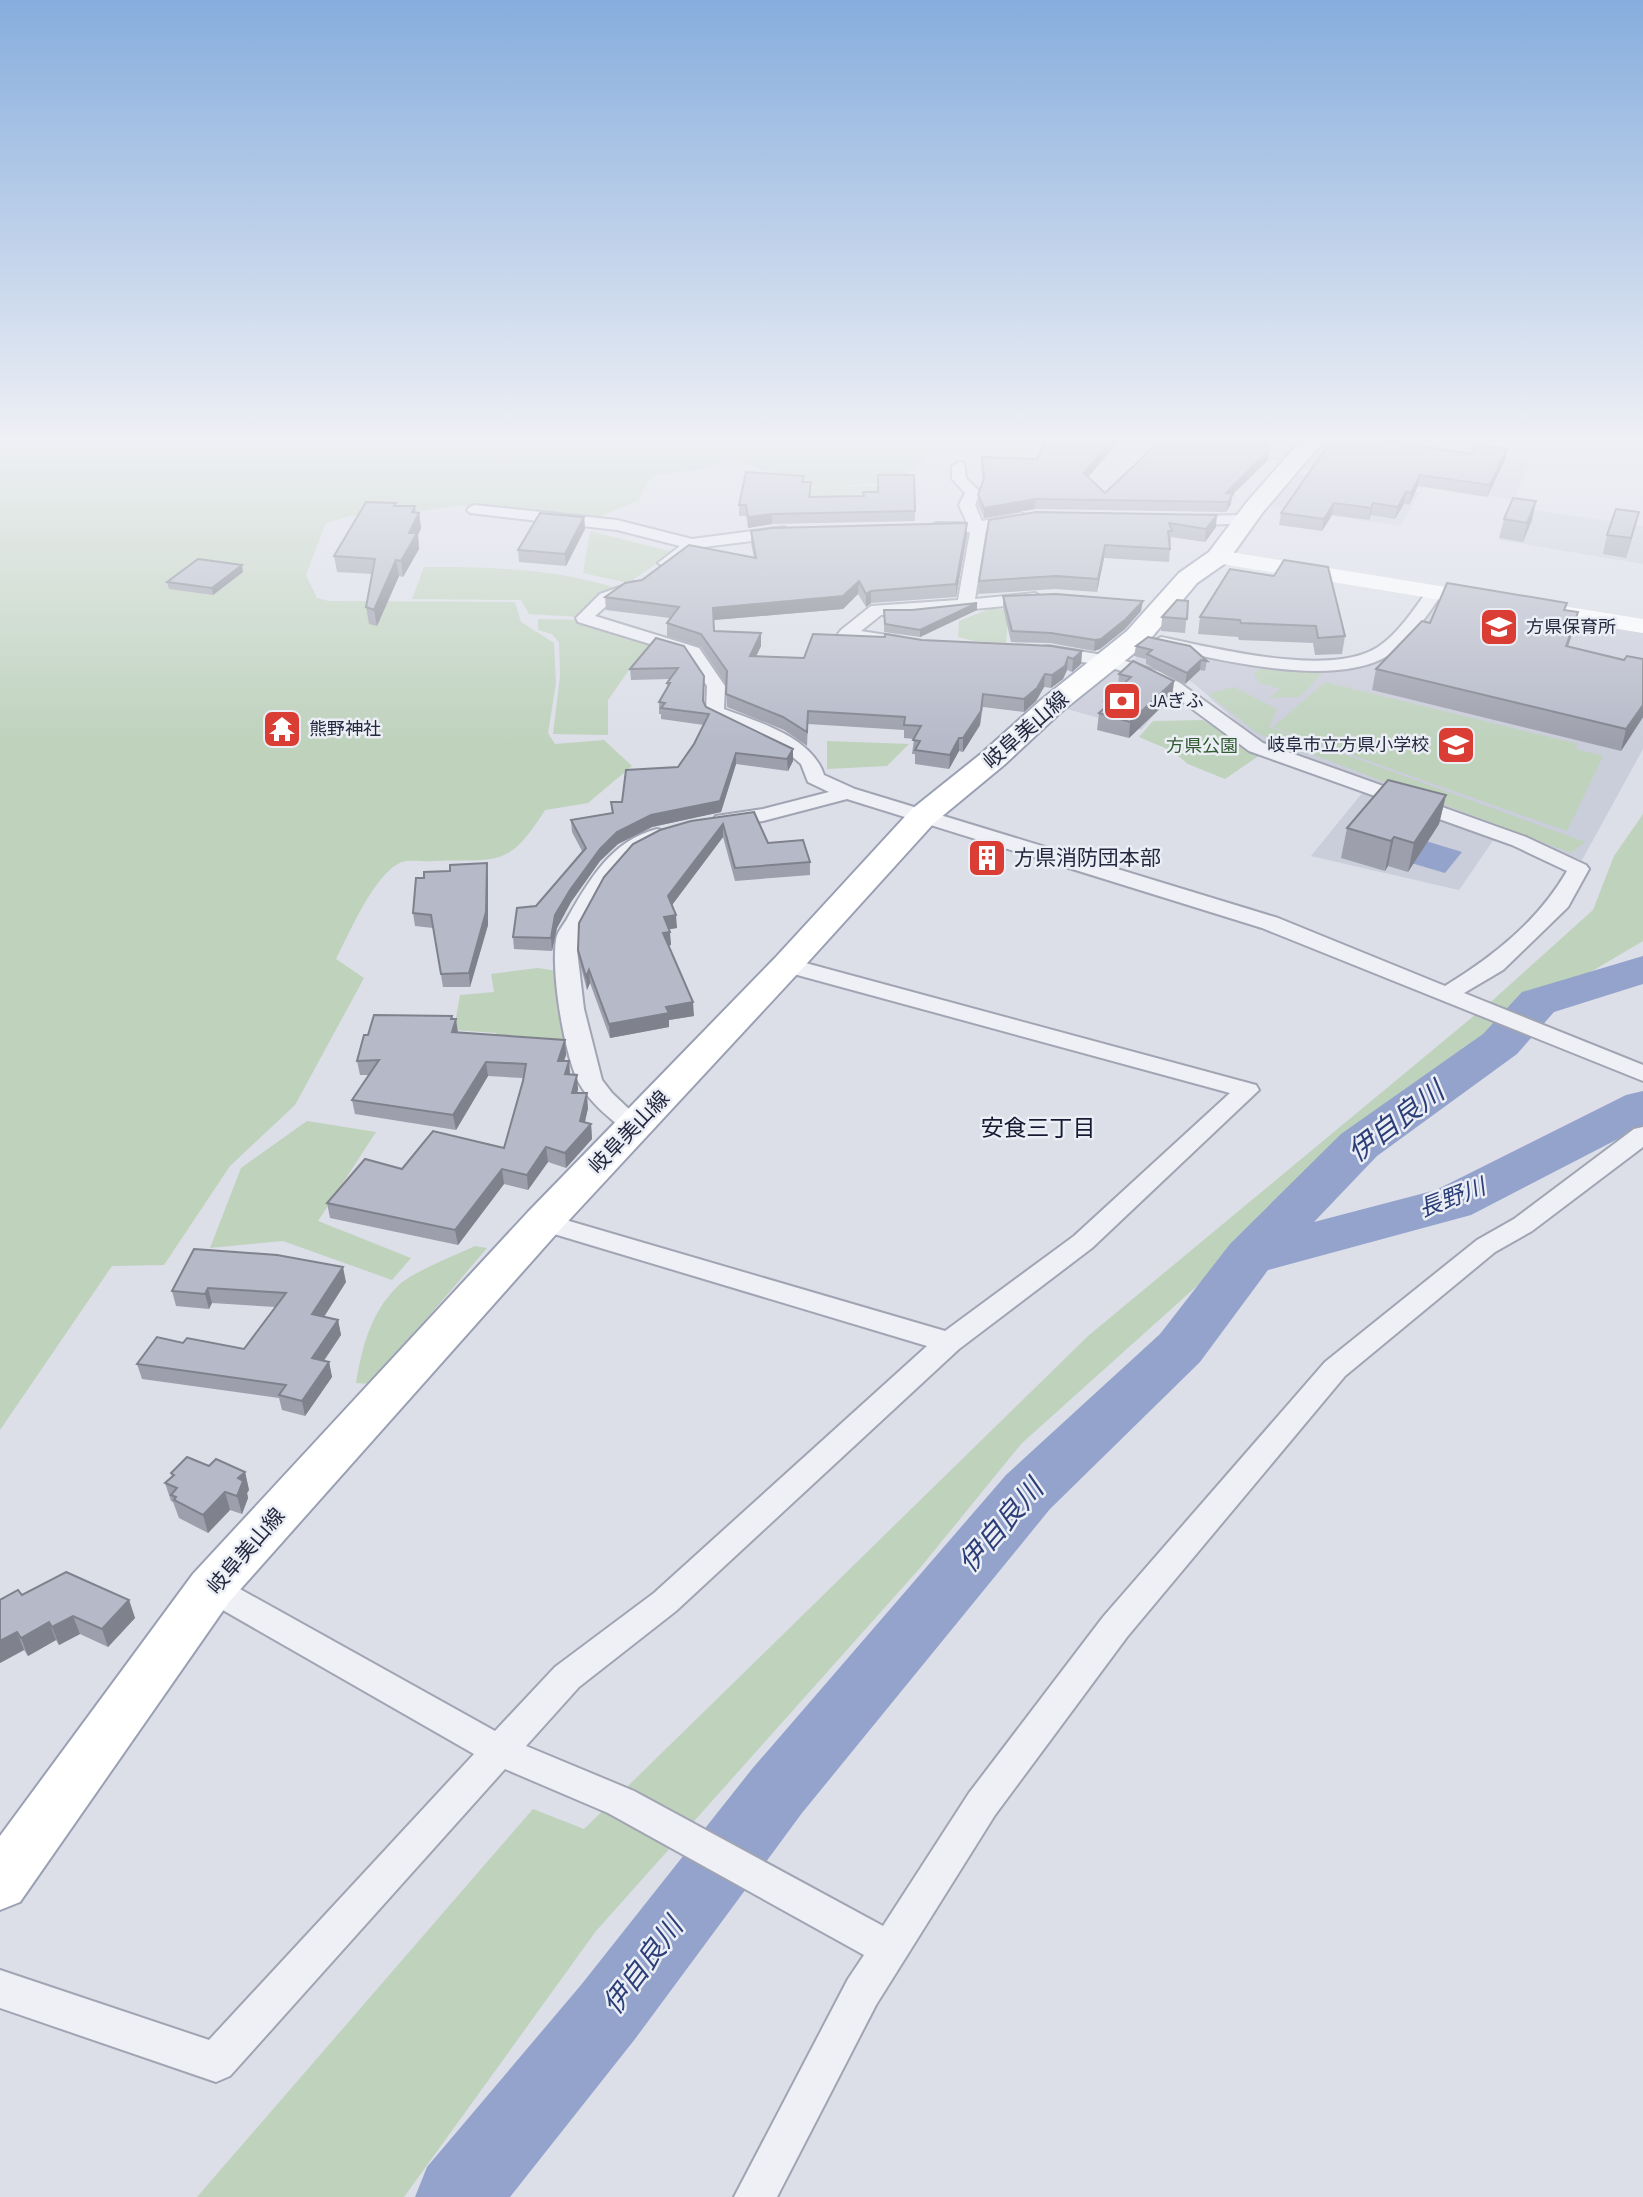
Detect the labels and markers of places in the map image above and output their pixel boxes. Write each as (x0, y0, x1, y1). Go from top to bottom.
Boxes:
school or university icon: 方県保育所 (1478, 606, 1520, 648)
place label: 方県保育所 (1526, 615, 1616, 640)
bank icon: JAぎふ (1101, 680, 1143, 722)
place label: JAぎふ (1149, 689, 1203, 714)
temple icon: 熊野神社 (261, 708, 303, 750)
place label: 熊野神社 (309, 717, 381, 742)
school or university icon: 岐阜市立方県小学校 (1435, 724, 1477, 766)
place label: 岐阜市立方県小学校 (1267, 733, 1429, 758)
building icon: 方県消防団本部 (966, 837, 1008, 879)
place label: 方県消防団本部 (1014, 843, 1161, 873)

